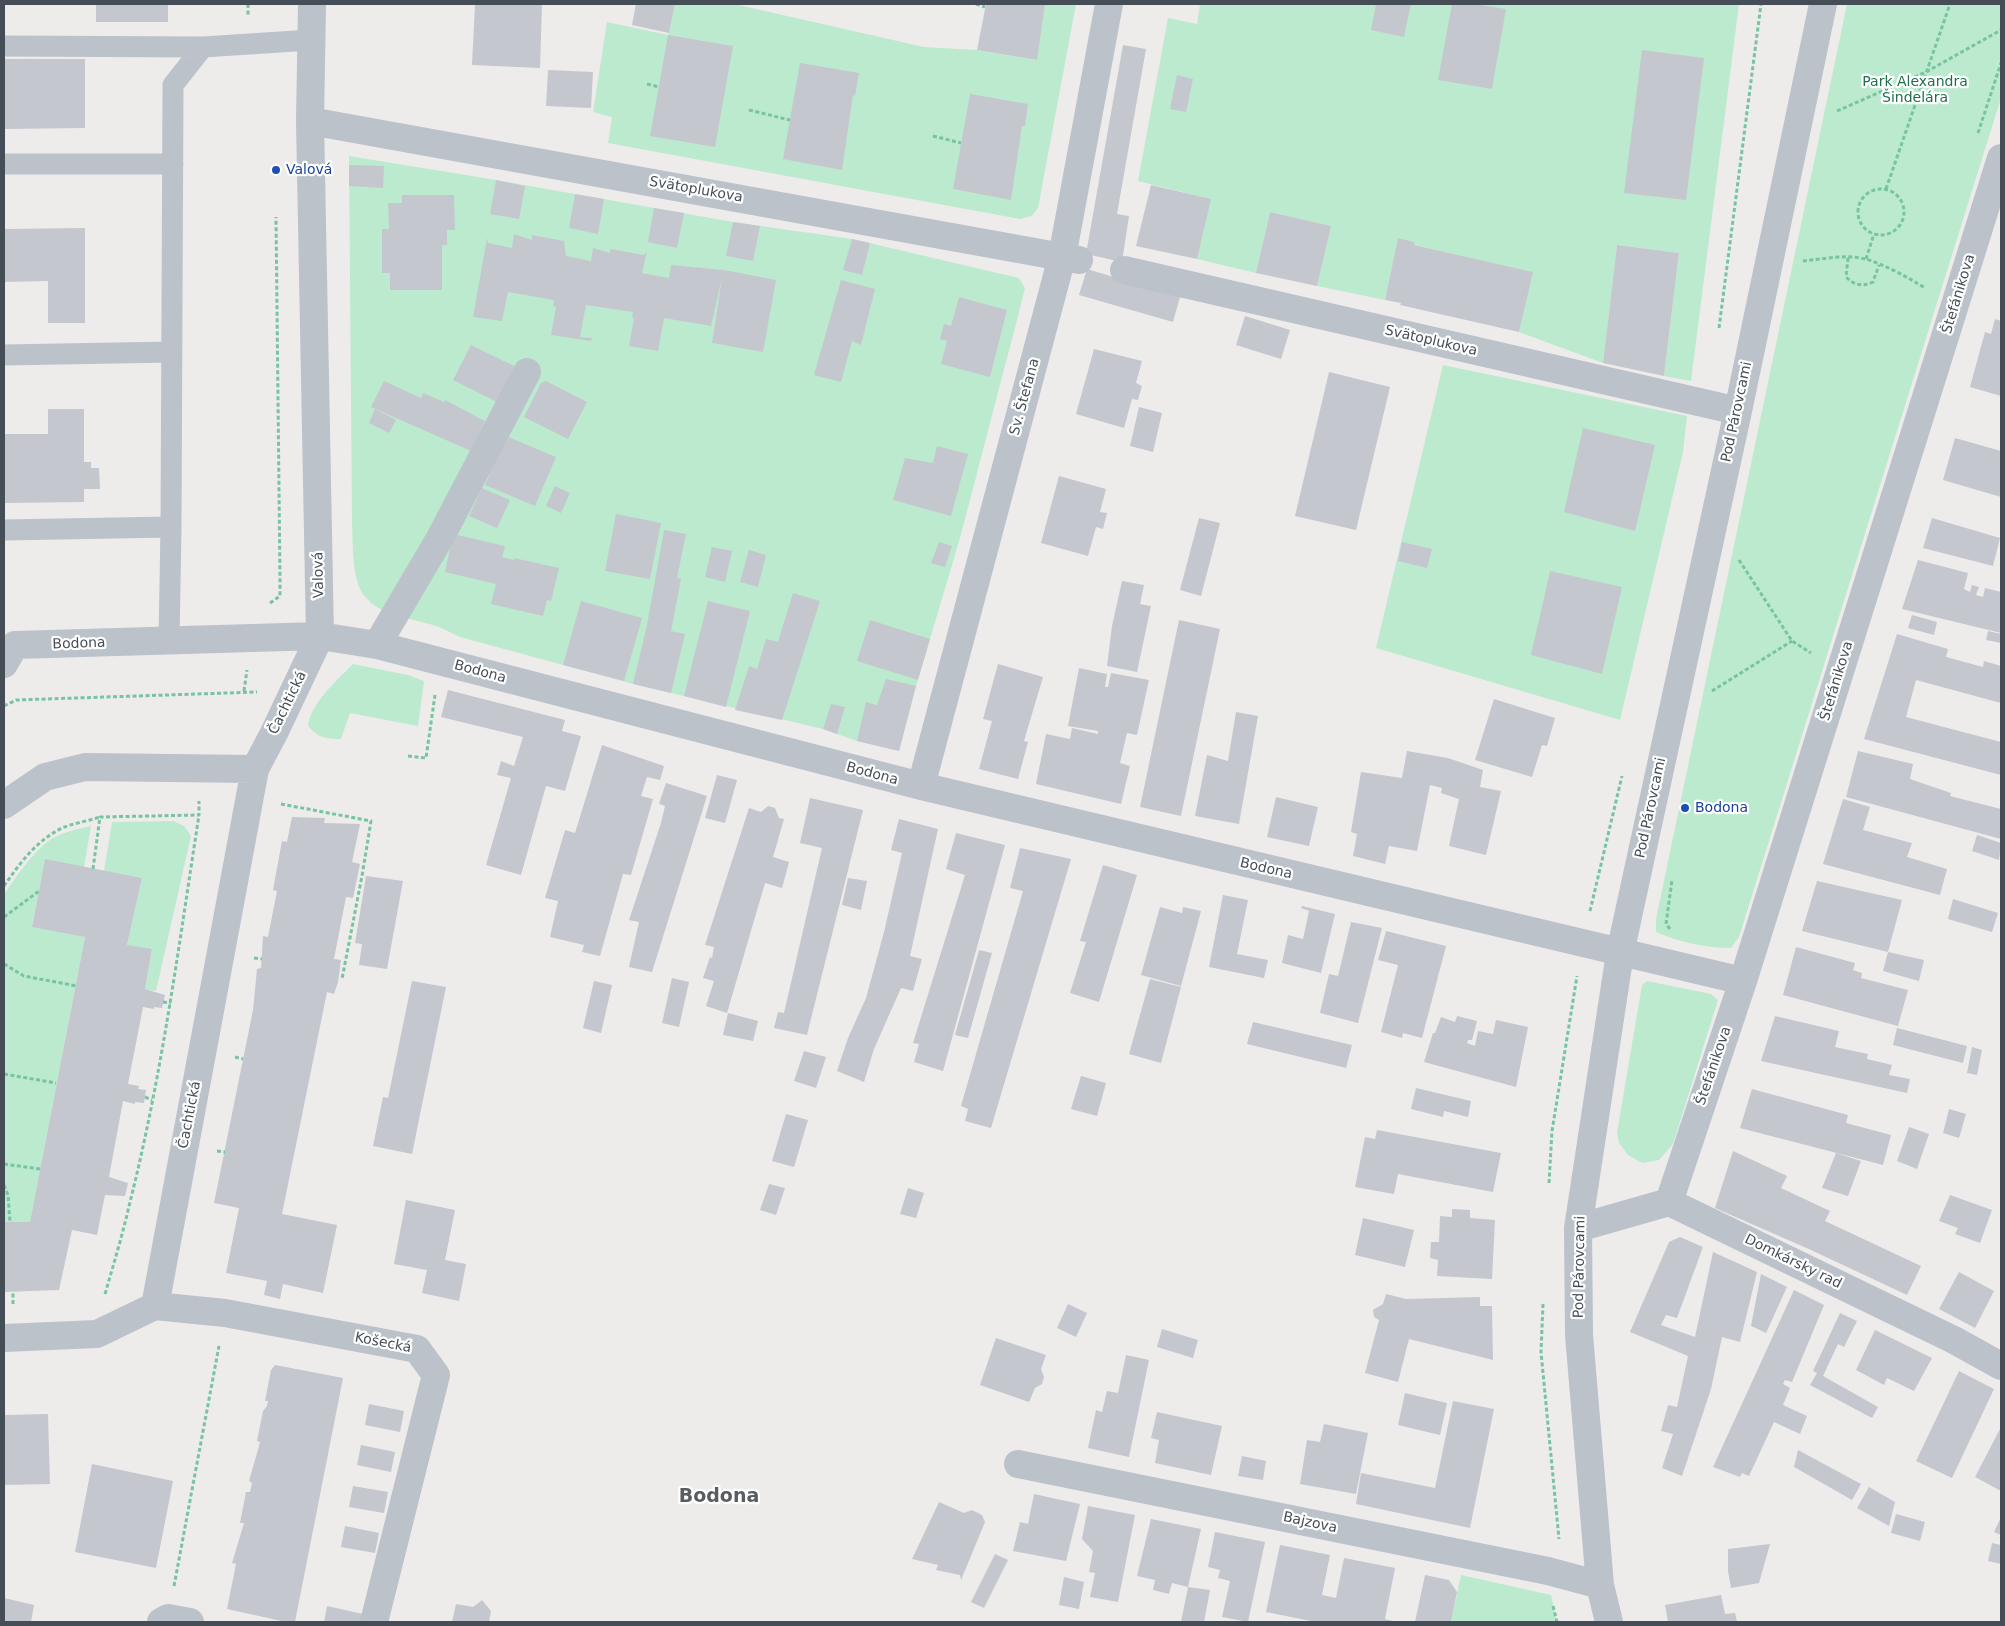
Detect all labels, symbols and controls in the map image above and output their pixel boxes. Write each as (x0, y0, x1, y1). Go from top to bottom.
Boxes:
park label: Park Alexandra Šindelára (1862, 74, 1968, 106)
place label: Valová (286, 162, 332, 178)
marker: Valová (270, 164, 282, 176)
street label: Svätoplukova (648, 174, 744, 206)
street label: Štefánikova (1939, 252, 1979, 336)
street label: Svätoplukova (1383, 322, 1479, 360)
street label: Sv. Štefana (1007, 357, 1043, 437)
street label: Pod Párovcami (1718, 360, 1756, 464)
street label: Valová (310, 552, 328, 598)
street label: Bodona (52, 635, 106, 653)
street label: Štefánikova (1817, 639, 1857, 723)
street label: Bodona (452, 657, 508, 687)
street label: Čachtická (265, 669, 311, 737)
street label: Pod Párovcami (1632, 756, 1670, 860)
street label: Bodona (844, 759, 900, 789)
place label: Bodona (1695, 800, 1748, 816)
marker: Bodona (1679, 802, 1691, 814)
street label: Bodona (1238, 855, 1294, 883)
street label: Štefánikova (1693, 1024, 1735, 1108)
street label: Čachtická (175, 1080, 205, 1150)
street label: Pod Párovcami (1571, 1216, 1589, 1318)
street label: Domkársky rad (1742, 1231, 1844, 1293)
street label: Košecká (353, 1329, 413, 1357)
district label: Bodona (679, 1486, 759, 1508)
street label: Bajzova (1281, 1509, 1339, 1537)

